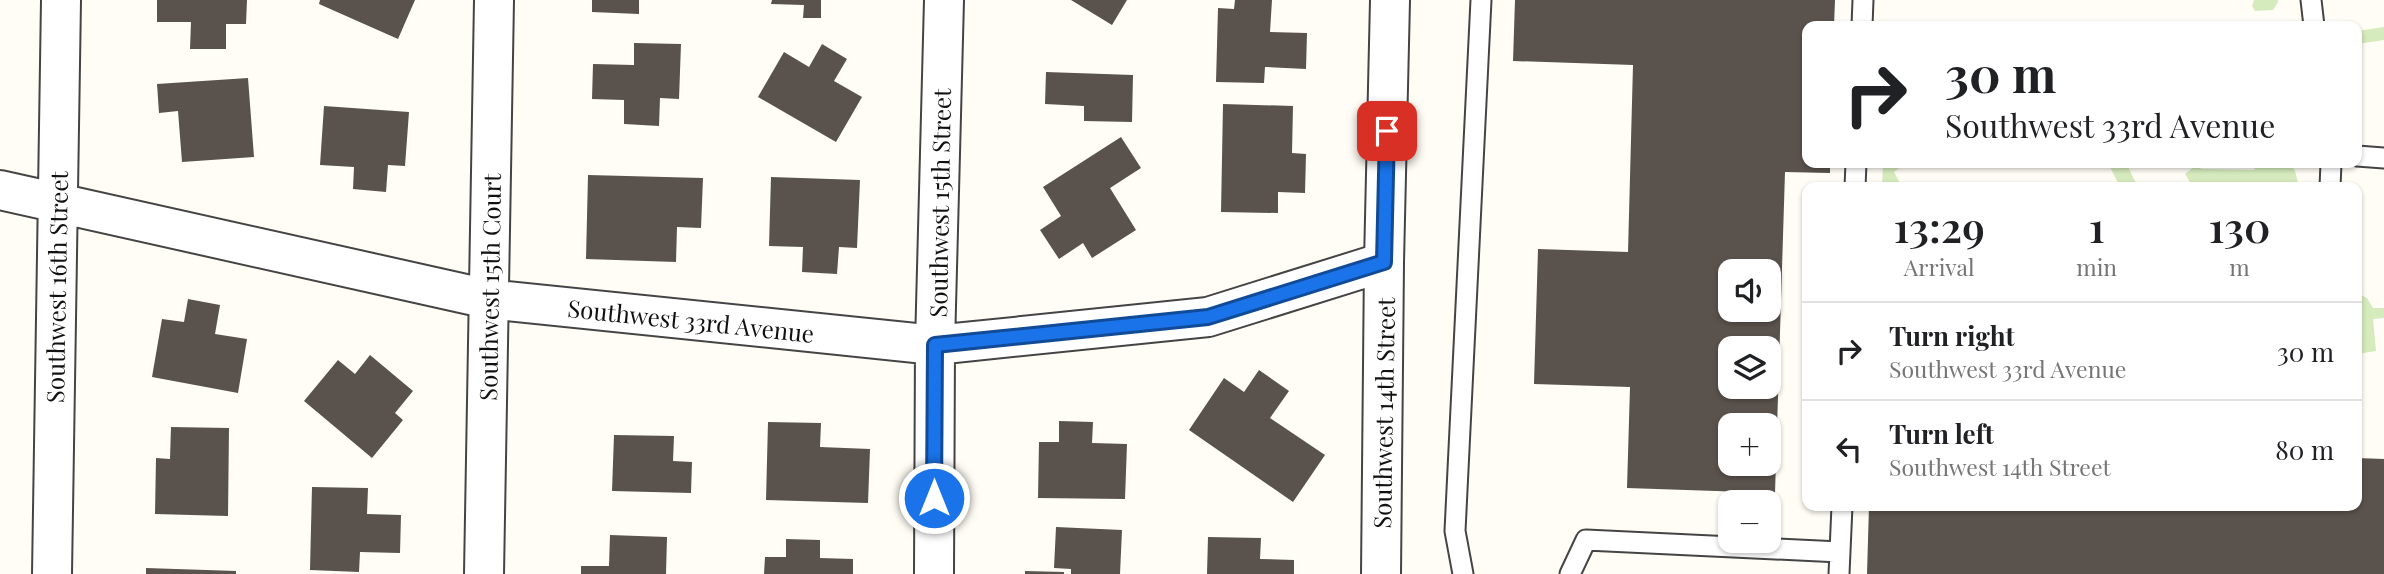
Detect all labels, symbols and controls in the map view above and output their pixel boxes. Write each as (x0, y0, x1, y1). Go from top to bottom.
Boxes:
text: 30 m (1945, 40, 2056, 105)
icon: right (1830, 49, 1921, 140)
street label: Southwest 15th Street (921, 88, 957, 318)
pin (1357, 101, 1417, 161)
text: Southwest 33rd Avenue (1945, 103, 2275, 146)
icon: arrive (1368, 112, 1406, 150)
street label: Southwest 16th Street (38, 170, 74, 403)
street label: Southwest 15th Court (471, 172, 507, 401)
text: 13:29 (1893, 198, 1985, 254)
text: 1 (2089, 198, 2105, 254)
text: 130 (2209, 198, 2270, 254)
text: Arrival (1904, 251, 1975, 282)
text: min (2076, 251, 2117, 282)
text: m (2229, 251, 2250, 282)
map controls (1718, 259, 1781, 553)
button: sound (1718, 259, 1781, 322)
street label: Southwest 33rd Avenue (566, 291, 816, 349)
street label: Southwest 14th Street (1365, 297, 1401, 529)
text: Turn right (1889, 318, 2015, 353)
icon: right (1830, 332, 1868, 370)
text: 30 m (2277, 334, 2334, 369)
button: layers (1718, 336, 1781, 399)
text: Southwest 33rd Avenue (1889, 353, 2126, 384)
button: + (1718, 413, 1781, 476)
text: Turn left (1889, 416, 1994, 451)
icon: left (1830, 430, 1868, 468)
text: 80 m (2275, 432, 2334, 467)
text: Southwest 14th Street (1889, 451, 2111, 482)
position arrow (897, 461, 971, 535)
button: − (1718, 490, 1781, 553)

